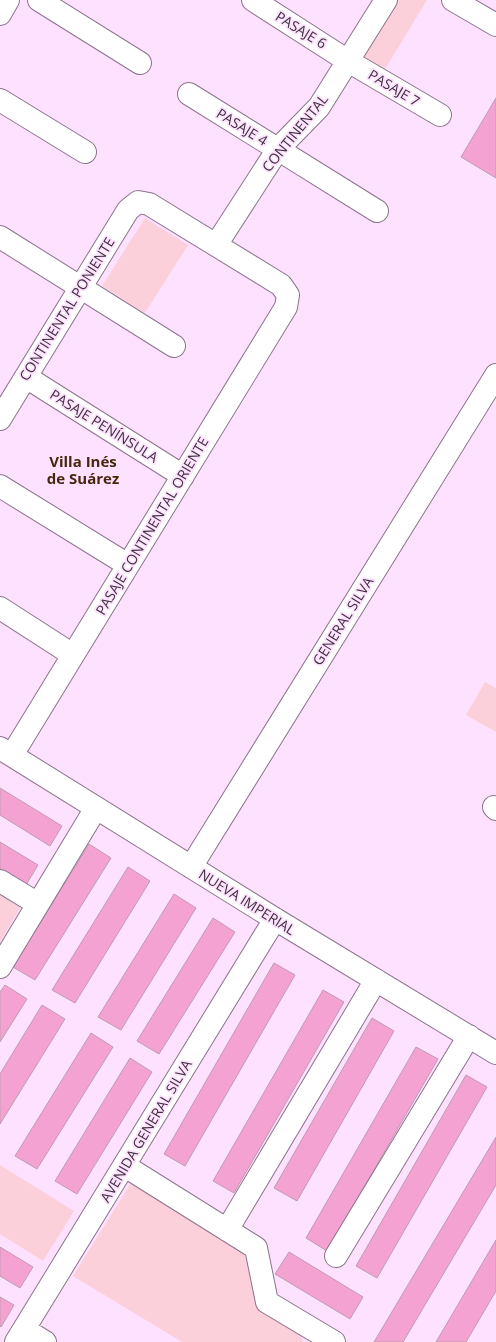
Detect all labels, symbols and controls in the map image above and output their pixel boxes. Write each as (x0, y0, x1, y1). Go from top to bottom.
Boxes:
street label: PASAJE 6 (272, 6, 330, 53)
street label: PASAJE 7 (365, 65, 424, 110)
street label: CONTINENTAL (257, 90, 332, 175)
street label: PASAJE 4 (213, 103, 271, 150)
street label: CONTINENTAL PONIENTE (15, 233, 119, 384)
street label: PASAJE PENÍNSULA (47, 385, 162, 467)
street label: PASAJE CONTINENTAL ORIENTE (91, 433, 212, 618)
district label: Villa Inés de Suárez (47, 451, 119, 488)
street label: GENERAL SILVA (308, 573, 377, 669)
street label: NUEVA IMPERIAL (195, 864, 299, 939)
street label: AVENIDA GENERAL SILVA (95, 1056, 196, 1205)

